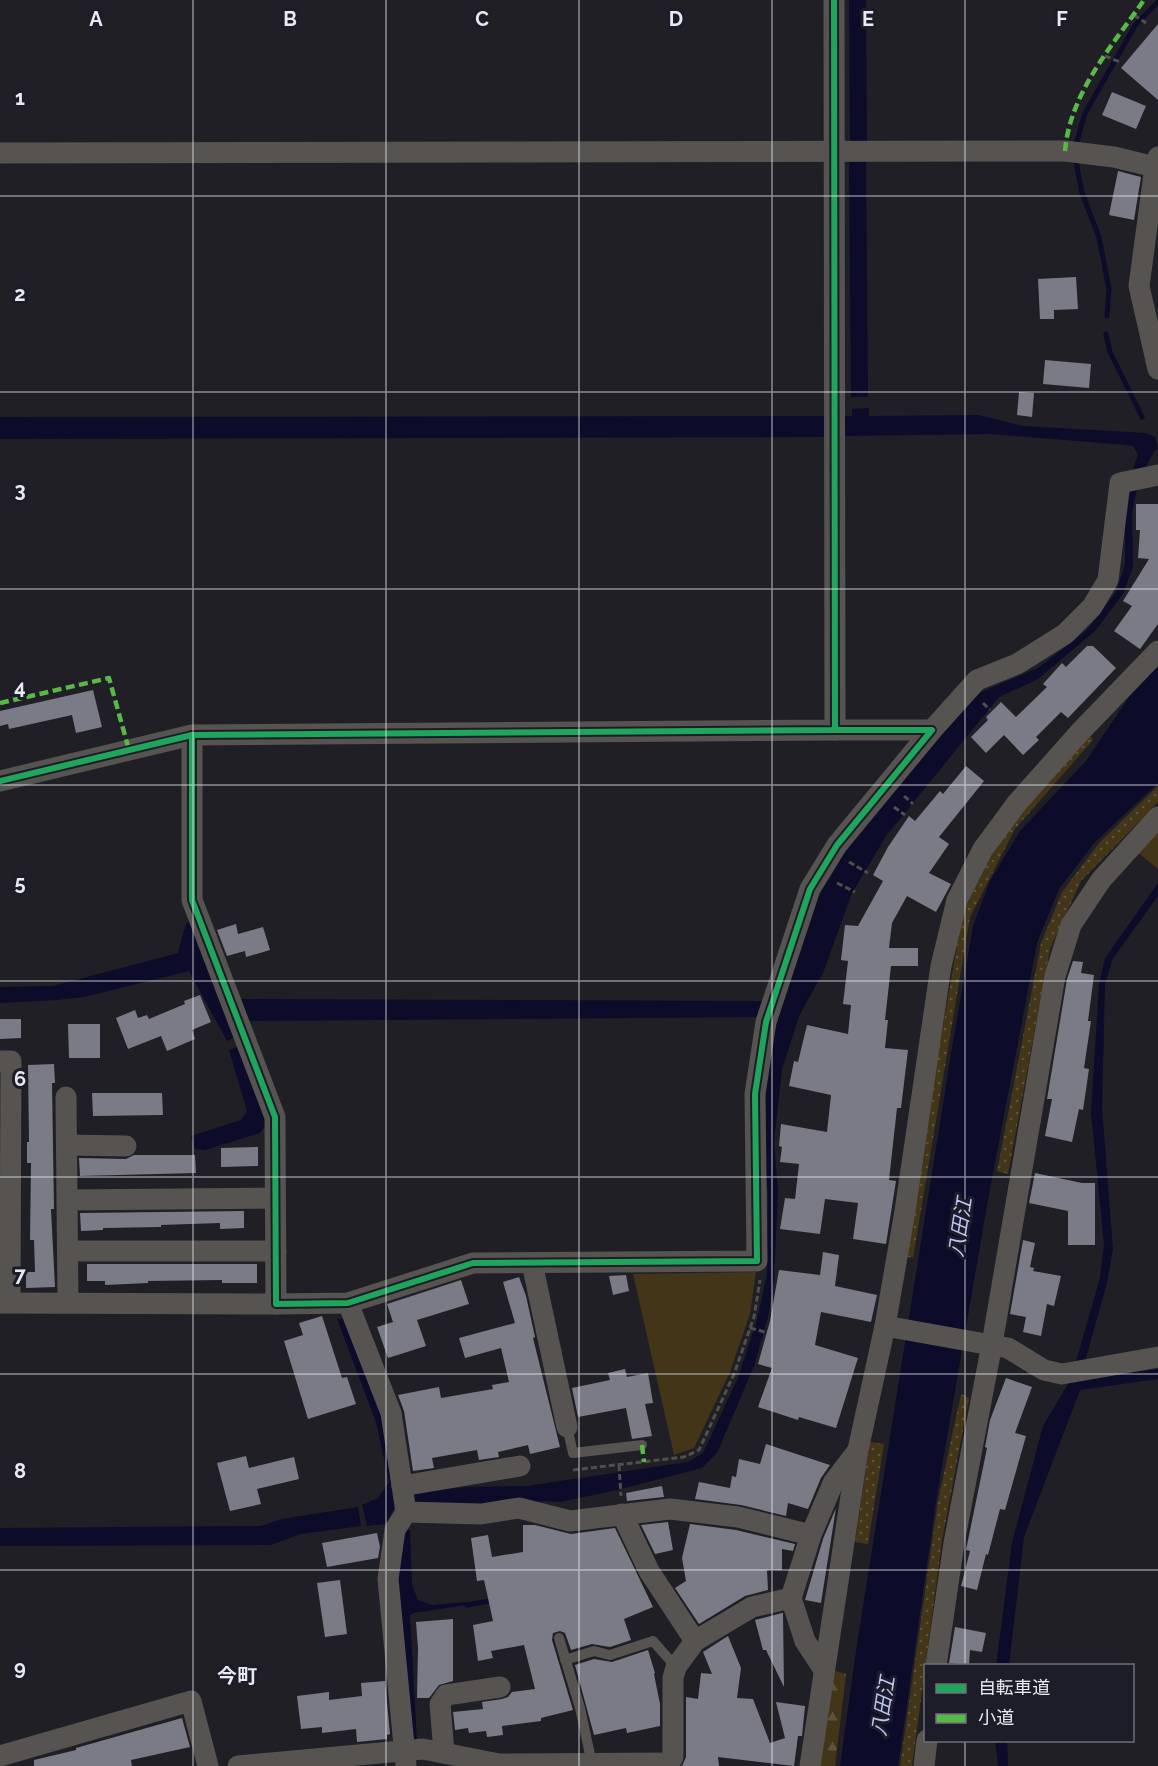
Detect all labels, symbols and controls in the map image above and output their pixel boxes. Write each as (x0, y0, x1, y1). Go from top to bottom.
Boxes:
text: A (89, 7, 103, 31)
text: B (283, 7, 297, 31)
text: C (475, 7, 489, 31)
text: D (669, 7, 683, 31)
text: E (862, 7, 874, 31)
text: F (1056, 7, 1068, 31)
text: 1 (15, 86, 25, 110)
text: 2 (14, 282, 26, 306)
text: 3 (14, 478, 26, 502)
text: 4 (14, 675, 26, 699)
text: 5 (14, 871, 26, 895)
text: 6 (14, 1067, 26, 1091)
water label: 八田江 (943, 1194, 977, 1259)
text: 7 (14, 1263, 26, 1287)
text: 8 (14, 1459, 26, 1483)
text: 9 (14, 1656, 26, 1680)
district label: 今町 (217, 1664, 257, 1688)
legend (924, 1664, 1134, 1742)
water label: 八田江 (866, 1673, 900, 1738)
text: 自転車道 (978, 1677, 1050, 1698)
text: 小道 (978, 1707, 1014, 1728)

